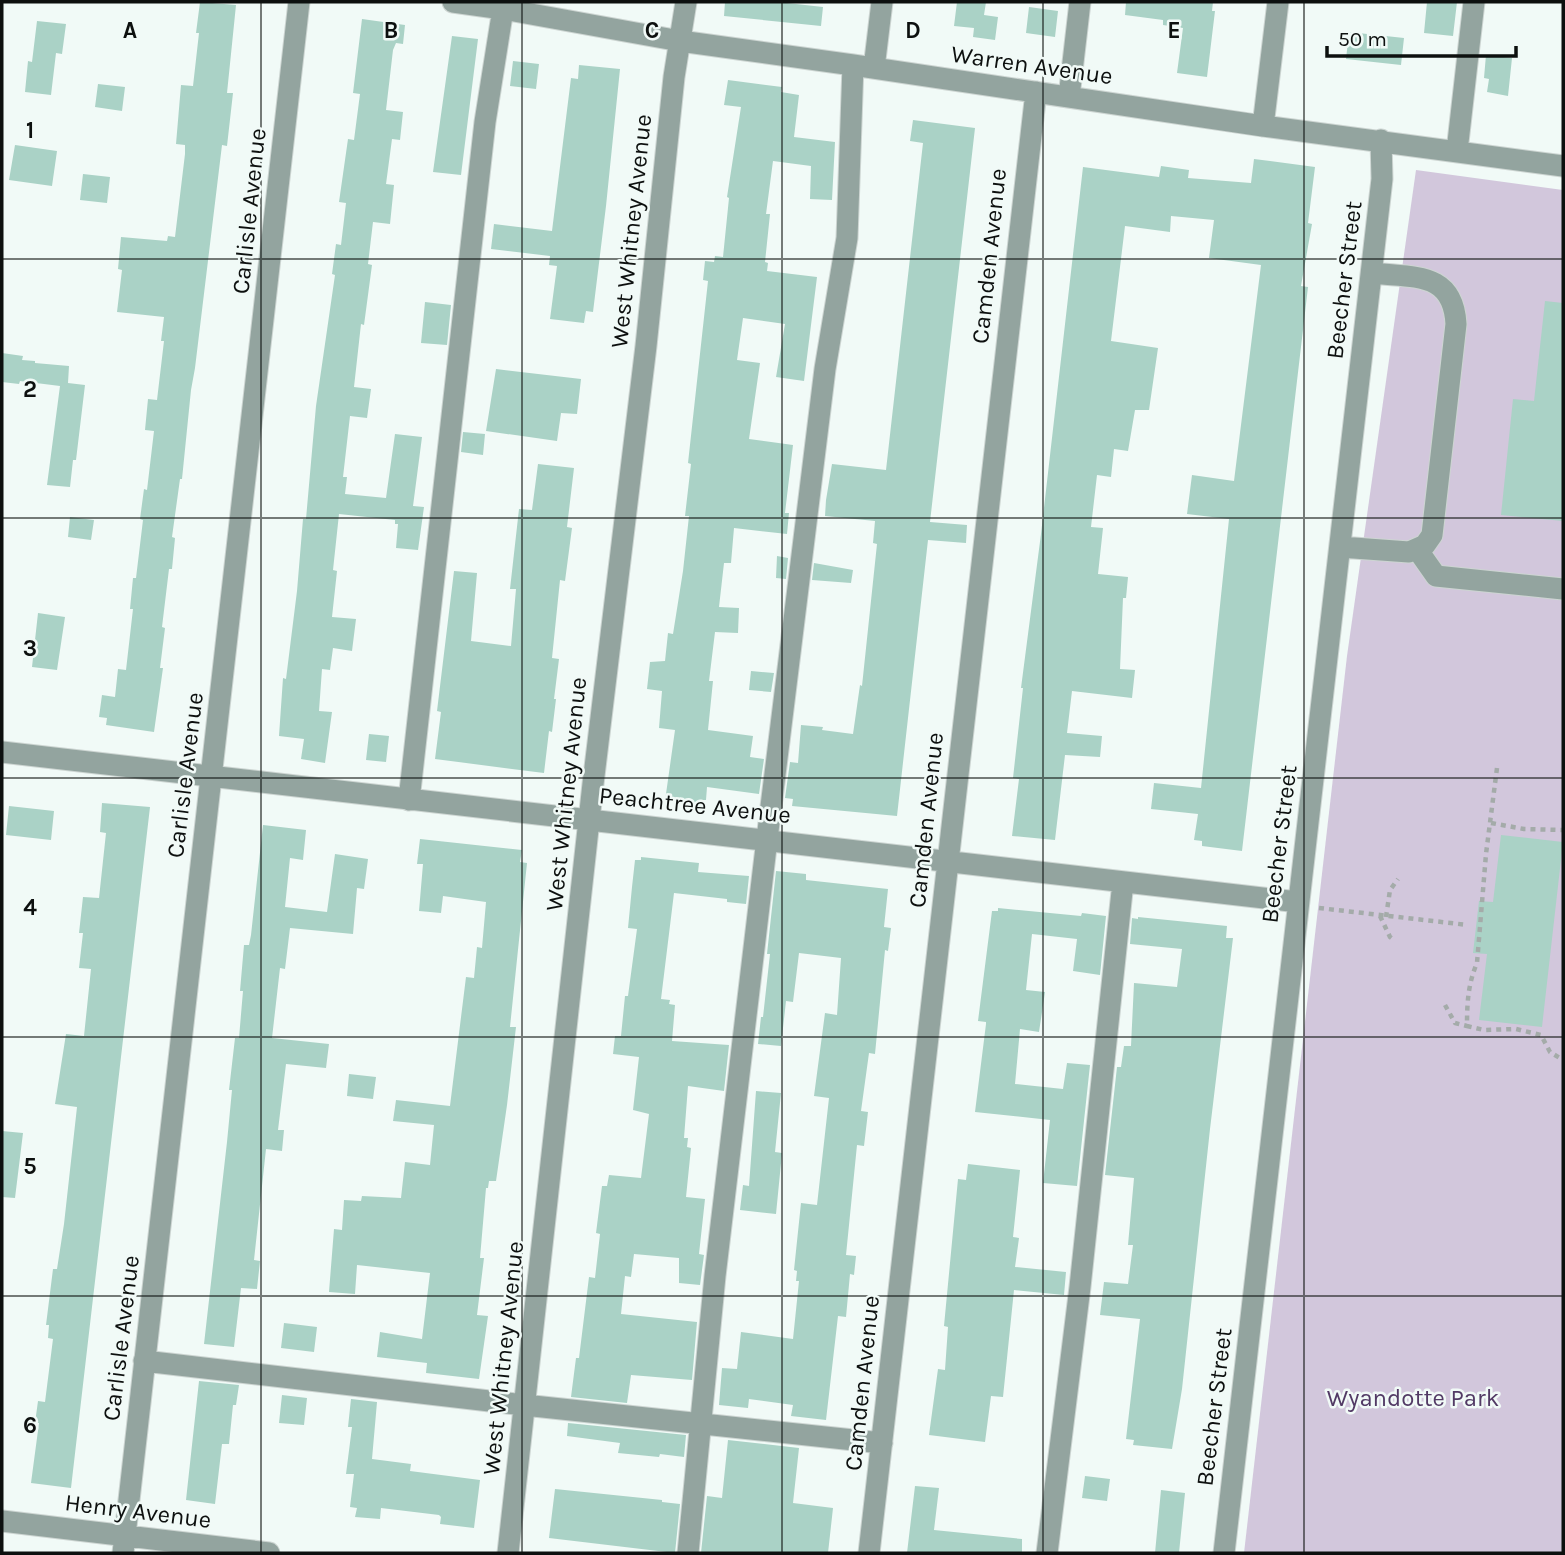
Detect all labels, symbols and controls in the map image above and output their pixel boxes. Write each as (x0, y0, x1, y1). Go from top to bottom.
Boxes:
scale bar (1327, 14, 1516, 58)
text: A (123, 17, 137, 44)
text: B (384, 17, 398, 44)
text: C (645, 17, 659, 44)
text: D (905, 17, 921, 44)
text: E (1167, 17, 1181, 44)
text: 50 m (1338, 27, 1387, 51)
street label: Warren Avenue (949, 40, 1115, 90)
street label: West Whitney Avenue (605, 113, 657, 349)
text: 1 (26, 117, 34, 144)
street label: Carlisle Avenue (226, 127, 272, 295)
street label: Camden Avenue (966, 167, 1012, 345)
street label: Beecher Street (1320, 199, 1368, 361)
text: 2 (23, 376, 37, 403)
text: 3 (23, 635, 37, 662)
street label: West Whitney Avenue (540, 676, 592, 912)
street label: Carlisle Avenue (161, 691, 209, 859)
street label: Camden Avenue (903, 731, 949, 909)
street label: Beecher Street (1255, 763, 1303, 925)
street label: Peachtree Avenue (598, 781, 792, 829)
text: 4 (23, 894, 37, 921)
text: 5 (23, 1153, 37, 1180)
street label: West Whitney Avenue (477, 1240, 529, 1476)
street label: Carlisle Avenue (97, 1254, 145, 1422)
street label: Camden Avenue (839, 1294, 885, 1472)
street label: Beecher Street (1190, 1326, 1238, 1488)
park label: Wyandotte Park (1327, 1384, 1499, 1412)
text: 6 (23, 1412, 37, 1439)
street label: Henry Avenue (63, 1488, 213, 1534)

